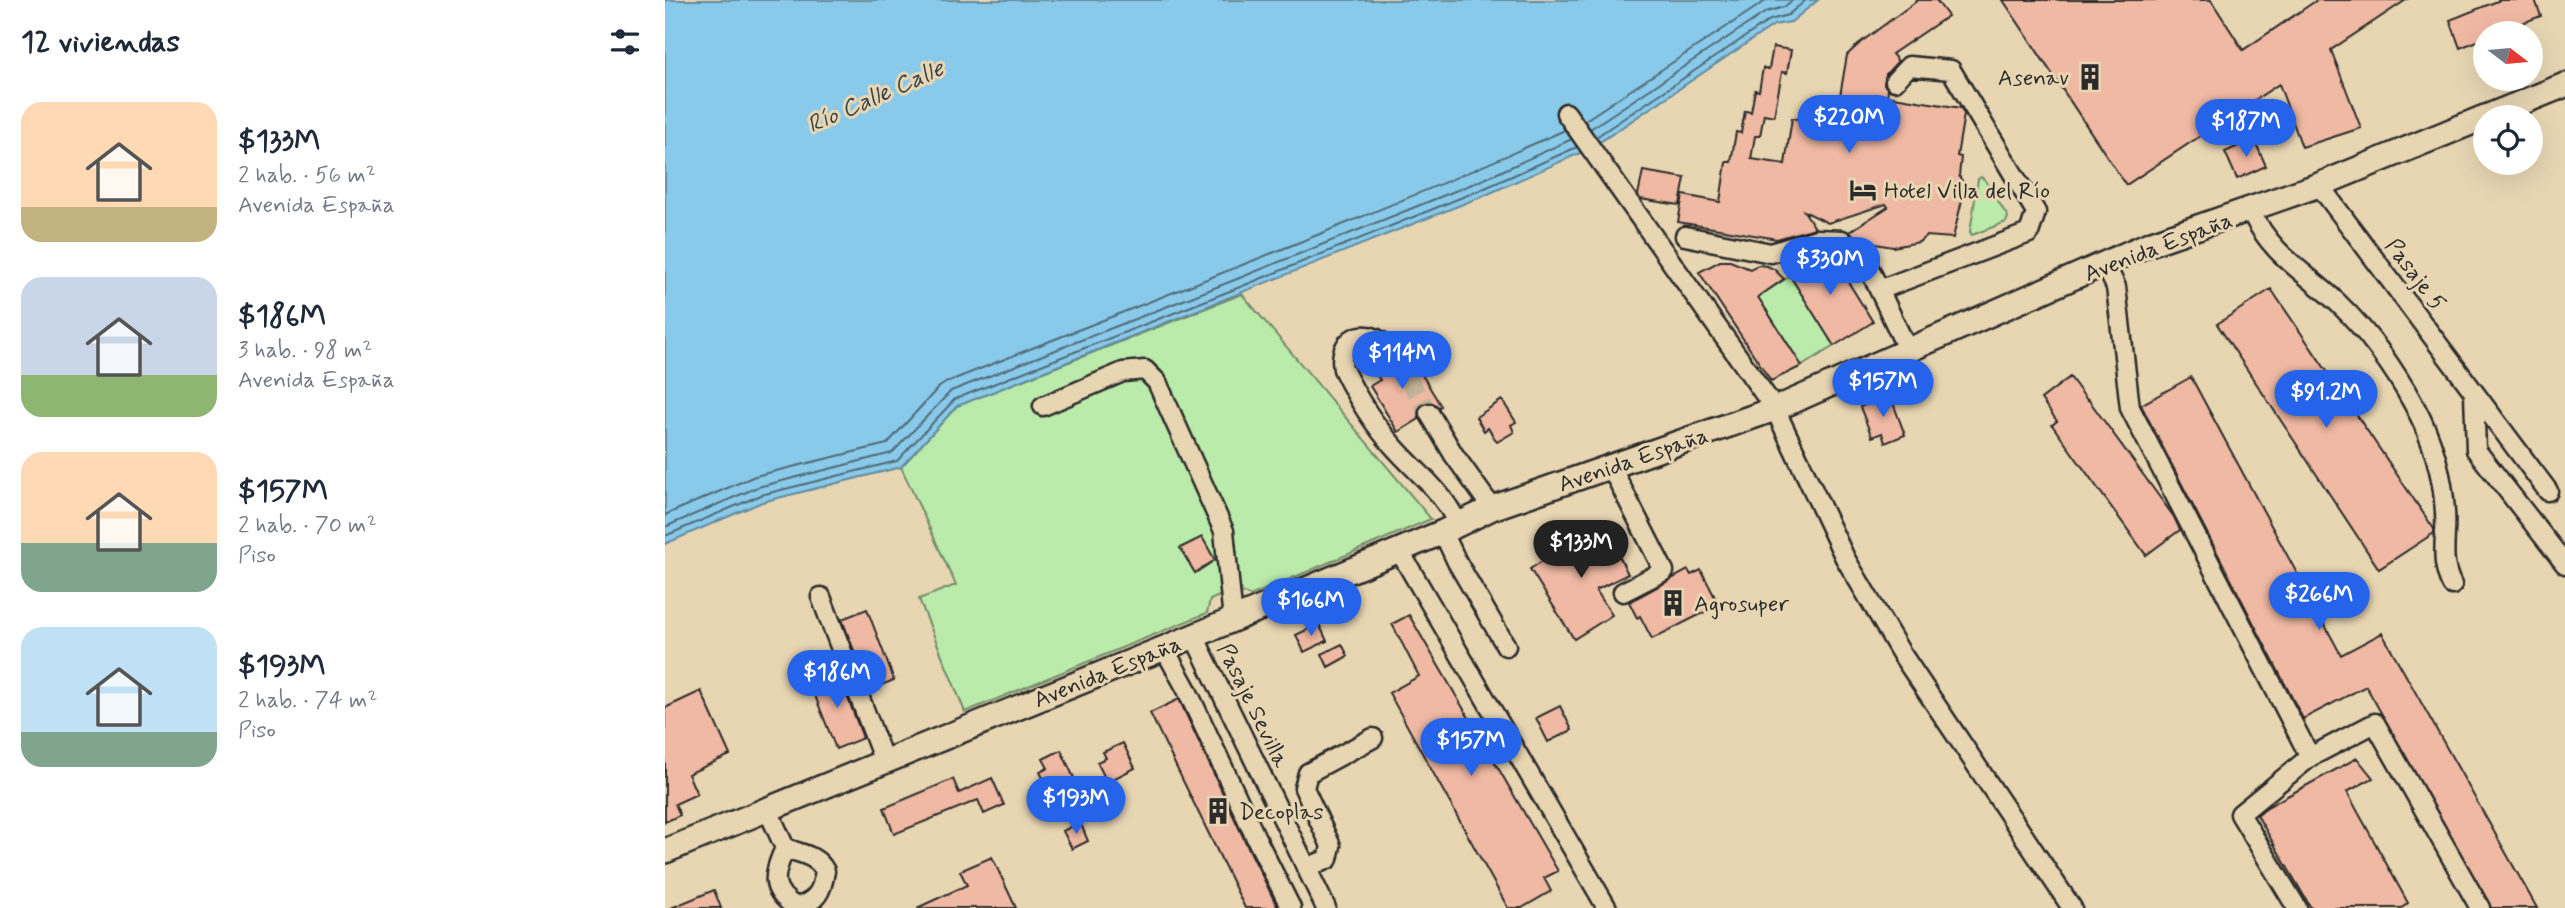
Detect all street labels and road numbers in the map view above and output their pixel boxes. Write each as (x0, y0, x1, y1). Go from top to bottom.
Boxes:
street label: Avenida España (2080, 206, 2237, 290)
street label: Pasaje 5 (2377, 233, 2452, 318)
street label: Avenida España (1555, 421, 1713, 501)
street label: Avenida España (1030, 630, 1186, 716)
street label: Pasaje Sevilla (1209, 639, 1295, 773)

